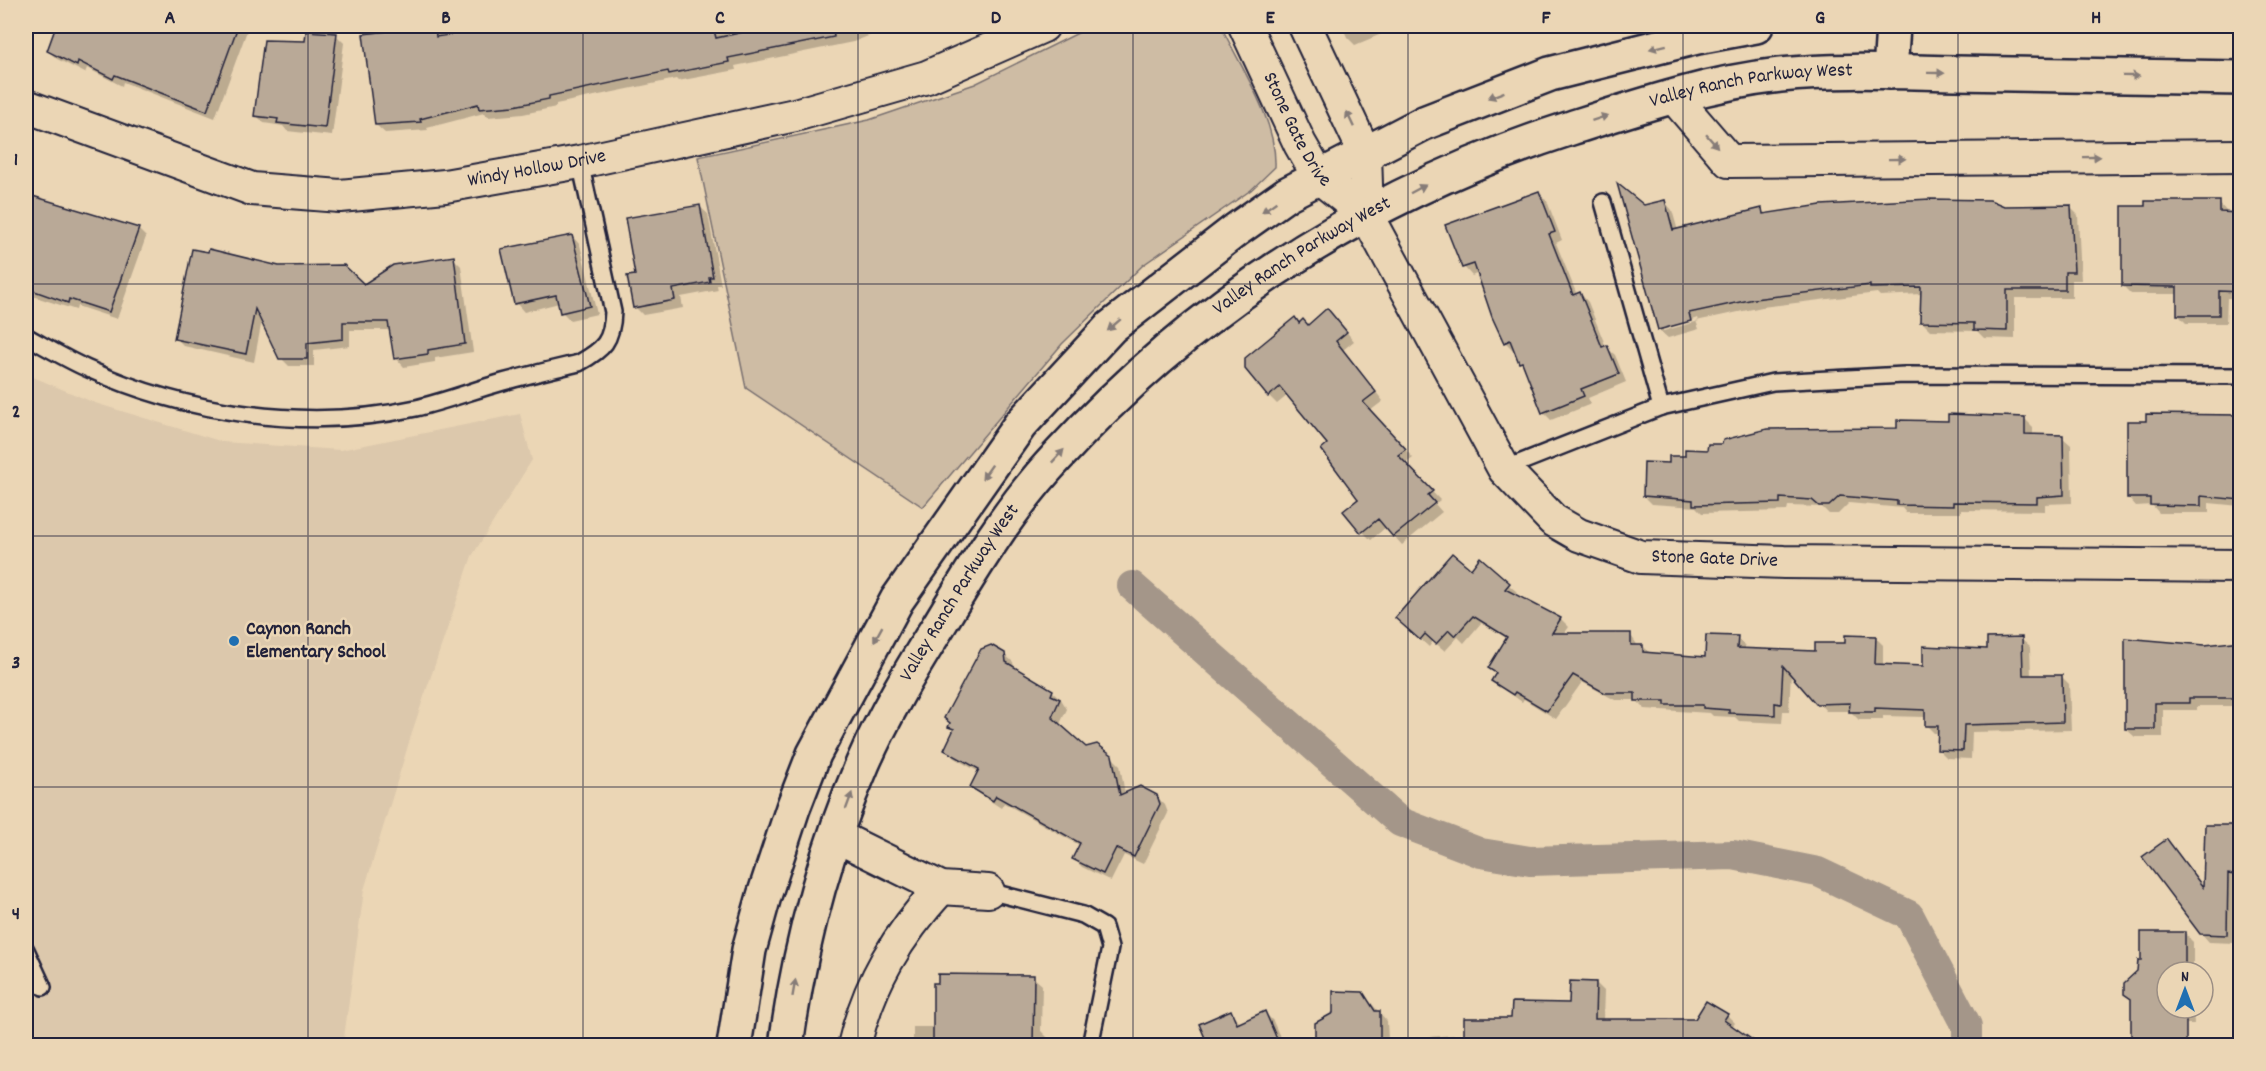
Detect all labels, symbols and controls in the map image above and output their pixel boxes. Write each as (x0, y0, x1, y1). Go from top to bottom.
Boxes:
text: A (165, 5, 176, 33)
text: B (441, 5, 451, 33)
text: C (715, 5, 725, 33)
text: D (991, 5, 1002, 33)
text: E (1265, 5, 1275, 33)
text: F (1542, 5, 1552, 33)
text: G (1815, 5, 1825, 33)
text: H (2091, 5, 2101, 33)
one-way arrow (1649, 42, 1667, 52)
street label: Valley Ranch Parkway West (1647, 57, 1853, 116)
street label: Stone Gate Drive (1255, 68, 1337, 195)
one-way arrow (1927, 68, 1946, 78)
one-way arrow (2122, 71, 2141, 81)
one-way arrow (1487, 91, 1505, 100)
one-way arrow (1346, 110, 1355, 127)
one-way arrow (1591, 113, 1609, 123)
one-way arrow (1705, 133, 1718, 148)
street label: Windy Hollow Drive (466, 143, 609, 196)
text: 1 (14, 147, 18, 175)
one-way arrow (2083, 152, 2102, 162)
one-way arrow (1888, 155, 1907, 164)
one-way arrow (1410, 184, 1427, 194)
street label: Valley Ranch Parkway West (1208, 190, 1396, 323)
one-way arrow (1262, 201, 1278, 213)
one-way arrow (1106, 319, 1122, 332)
text: 2 (12, 399, 20, 427)
one-way arrow (1051, 449, 1065, 464)
one-way arrow (982, 464, 993, 480)
street label: Valley Ranch Parkway West (893, 499, 1027, 687)
street label: Stone Gate Drive (1651, 543, 1779, 576)
place label: Caynon Ranch Elementary School (246, 616, 386, 667)
one-way arrow (873, 626, 883, 643)
marker: Caynon Ranch Elementary School (227, 634, 241, 648)
text: 3 (12, 650, 20, 678)
one-way arrow (845, 792, 855, 810)
text: 4 (12, 901, 20, 929)
north arrow (2155, 960, 2215, 1020)
text: N (2181, 966, 2189, 989)
one-way arrow (790, 978, 799, 997)

